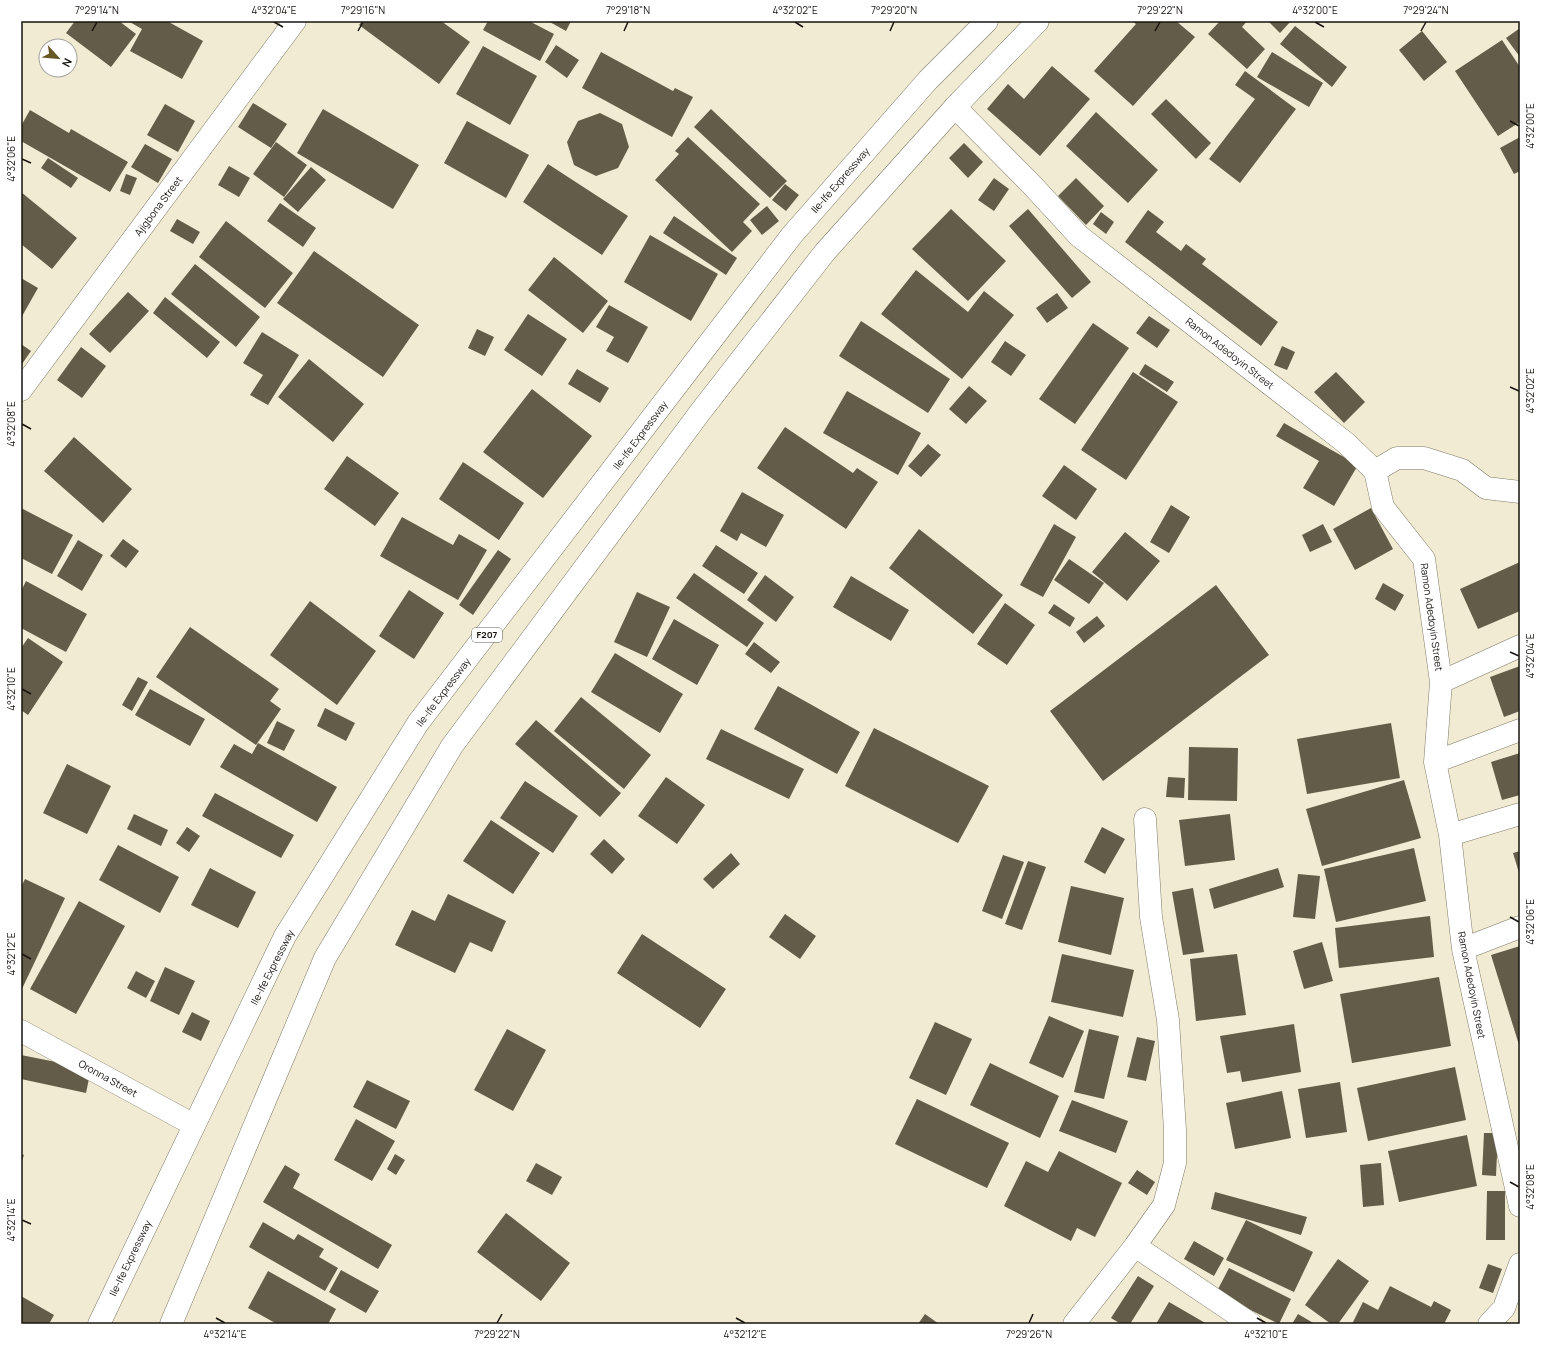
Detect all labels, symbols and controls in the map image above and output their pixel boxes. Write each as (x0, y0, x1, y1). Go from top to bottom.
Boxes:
text: 7°29'14"N (75, 3, 119, 17)
text: 4°32'04"E (251, 3, 297, 17)
text: 7°29'16"N (341, 3, 385, 17)
text: 7°29'18"N (606, 3, 650, 17)
text: 4°32'02"E (772, 3, 818, 17)
text: 7°29'20"N (871, 3, 917, 17)
text: 7°29'22"N (1137, 3, 1183, 17)
text: 4°32'00"E (1292, 3, 1338, 17)
text: 7°29'24"N (1403, 3, 1449, 17)
north arrow (38, 38, 78, 78)
text: N (59, 56, 76, 70)
text: 4°32'00"E (1523, 103, 1537, 149)
text: 4°32'06"E (4, 136, 18, 182)
street label: Ile-Ife Expressway (808, 144, 873, 216)
street label: Ajigbona Street (131, 173, 185, 239)
street label: Ramon Adedoyin Street (1183, 314, 1277, 392)
text: 4°32'02"E (1523, 368, 1537, 414)
street label: Ile-Ife Expressway (610, 397, 671, 472)
text: 4°32'08"E (4, 401, 18, 447)
street label: Ramon Adedoyin Street (1417, 562, 1447, 672)
road number: F207 (472, 628, 502, 642)
text: 4°32'04"E (1523, 633, 1537, 679)
street label: Ile-Ife Expressway (413, 654, 474, 729)
text: 4°32'10"E (4, 667, 18, 711)
text: 4°32'06"E (1523, 899, 1537, 945)
street label: Ile-Ife Expressway (247, 926, 297, 1007)
street label: Ramon Adedoyin Street (1455, 930, 1489, 1040)
text: 4°32'12"E (4, 932, 18, 975)
street label: Oronna Street (76, 1056, 140, 1100)
text: 4°32'08"E (1523, 1164, 1537, 1210)
text: 4°32'14"E (4, 1198, 18, 1241)
street label: Ile-Ife Expressway (106, 1217, 155, 1298)
text: 4°32'14"E (204, 1327, 247, 1341)
text: 7°29'22"N (474, 1327, 520, 1341)
text: 4°32'12"E (724, 1327, 767, 1341)
text: 7°29'26"N (1006, 1327, 1052, 1341)
text: 4°32'10"E (1244, 1327, 1288, 1341)

